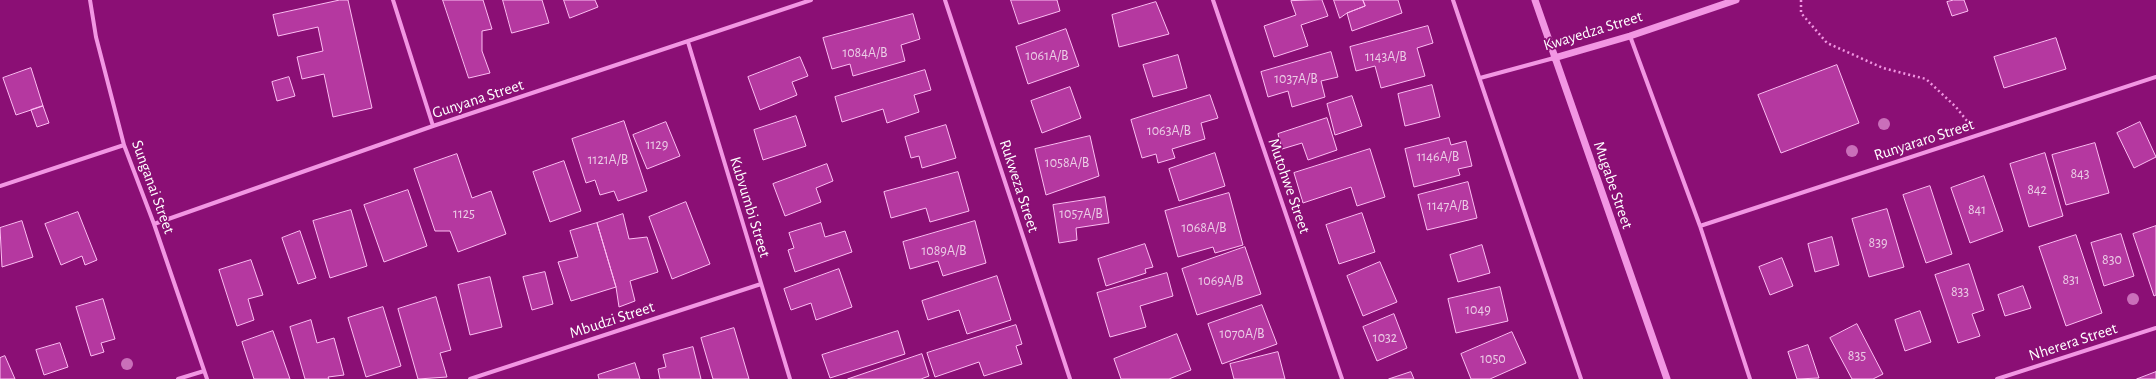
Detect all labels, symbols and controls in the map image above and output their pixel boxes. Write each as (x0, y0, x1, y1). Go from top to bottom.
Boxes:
street label: Kwayedza Street (1541, 7, 1645, 55)
house number: 1084A/B (842, 45, 888, 61)
house number: 1061A/B (1025, 48, 1069, 64)
house number: 1143A/B (1365, 49, 1407, 65)
house number: 1037A/B (1274, 71, 1318, 87)
street label: Gunyana Street (430, 75, 526, 123)
street label: Runyararo Street (1872, 115, 1976, 165)
house number: 1063A/B (1147, 123, 1191, 139)
street label: Mutohwe Street (1264, 136, 1314, 236)
street label: Sunganai Street (127, 137, 179, 237)
house number: 1129 (646, 137, 668, 153)
street label: Rukweza Street (995, 137, 1043, 235)
street label: Mugabe Street (1589, 139, 1637, 231)
house number: 1146A/B (1417, 149, 1459, 165)
house number: 1121A/B (588, 152, 628, 168)
street label: Kubvumbi Street (726, 154, 774, 260)
house number: 1058A/B (1045, 155, 1089, 171)
house number: 843 (2070, 166, 2090, 182)
house number: 842 (2027, 182, 2047, 198)
house number: 1147A/B (1427, 198, 1469, 214)
house number: 841 (1968, 202, 1986, 218)
house number: 1125 (453, 206, 475, 222)
house number: 1057A/B (1059, 206, 1103, 222)
house number: 1068A/B (1181, 220, 1227, 236)
house number: 839 (1869, 235, 1887, 251)
house number: 1089A/B (921, 243, 967, 259)
house number: 830 (2102, 252, 2122, 268)
house number: 831 (2062, 272, 2080, 288)
house number: 1069A/B (1199, 273, 1243, 289)
house number: 833 (1951, 284, 1969, 300)
street label: Mbudzi Street (567, 297, 657, 343)
house number: 1049 (1465, 302, 1491, 318)
street label: Nherera Street (2026, 319, 2120, 365)
house number: 1070A/B (1219, 326, 1265, 342)
house number: 1032 (1373, 330, 1397, 346)
house number: 835 (1848, 348, 1866, 364)
house number: 1050 (1480, 351, 1506, 367)

